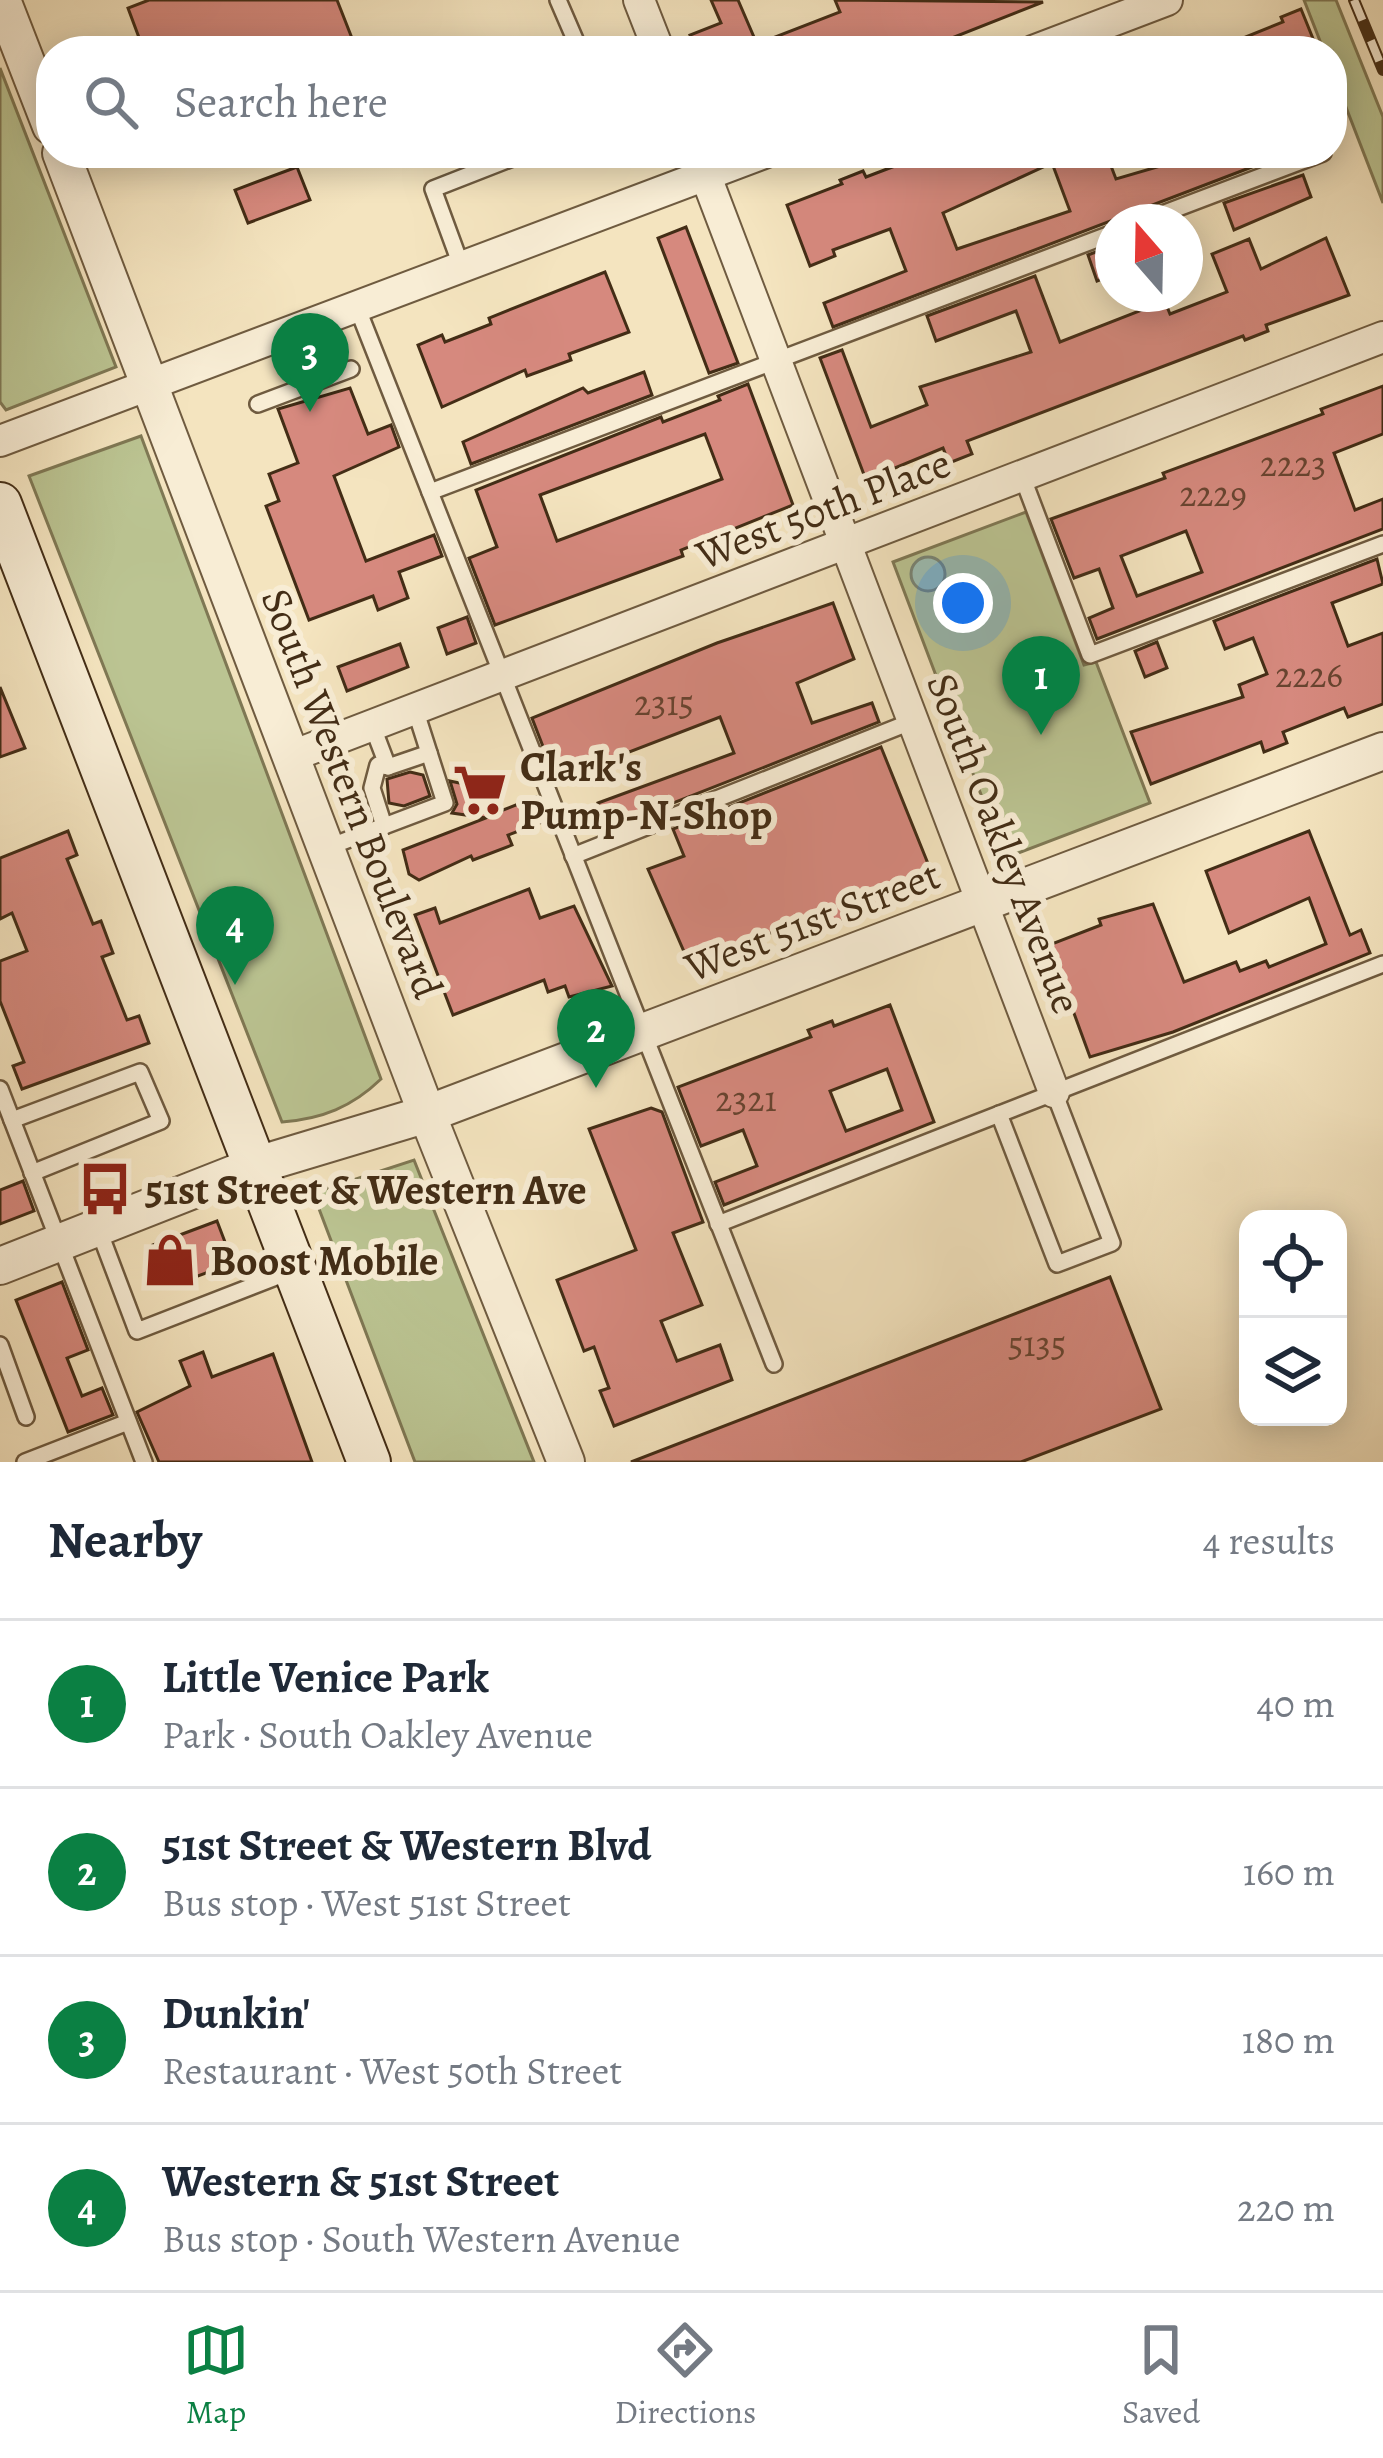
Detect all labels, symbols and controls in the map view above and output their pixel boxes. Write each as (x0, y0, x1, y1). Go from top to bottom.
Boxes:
search box (36, 36, 1347, 168)
icon: search (78, 69, 144, 135)
text: Search here (174, 71, 388, 133)
north arrow (1095, 204, 1203, 312)
pin: 3 (271, 313, 349, 412)
street label: West 50th Place (687, 434, 958, 583)
house number: 2223 (1260, 439, 1326, 488)
house number: 2229 (1179, 469, 1247, 518)
your location (933, 573, 993, 633)
street label: South Western Boulevard (248, 580, 457, 1007)
pin: 1 (1002, 636, 1080, 735)
house number: 2226 (1275, 650, 1343, 699)
street label: South Oakley Avenue (913, 665, 1096, 1022)
house number: 2315 (634, 678, 694, 727)
place label: Clark's Pump-N-Shop (520, 738, 772, 843)
supermarket icon: Clark's Pump-N-Shop (451, 761, 509, 819)
street label: West 51st Street (676, 846, 948, 996)
pin: 4 (196, 886, 274, 985)
pin: 2 (557, 989, 635, 1088)
house number: 2321 (715, 1074, 777, 1123)
bus stop icon: 51st Street & Western Ave (76, 1160, 134, 1218)
place label: 51st Street & Western Ave (145, 1161, 587, 1218)
map controls (1239, 1210, 1347, 1426)
button: locate (1239, 1210, 1347, 1318)
shop icon: Boost Mobile (141, 1231, 199, 1289)
place label: Boost Mobile (210, 1232, 438, 1289)
button: layers (1239, 1318, 1347, 1426)
house number: 5135 (1008, 1319, 1066, 1368)
text: Nearby (48, 1505, 202, 1575)
text: 4 results (1203, 1514, 1335, 1567)
text: Little Venice Park (162, 1646, 489, 1708)
text: 1 (80, 1677, 94, 1730)
text: 40 m (1256, 1677, 1335, 1730)
text: Park · South Oakley Avenue (162, 1708, 593, 1761)
text: 51st Street & Western Blvd (162, 1814, 652, 1876)
text: 2 (78, 1845, 96, 1898)
text: 160 m (1243, 1845, 1335, 1898)
text: Bus stop · West 51st Street (162, 1876, 571, 1929)
text: Dunkin' (162, 1982, 310, 2044)
text: 3 (79, 2013, 95, 2066)
text: 180 m (1242, 2013, 1335, 2066)
text: Restaurant · West 50th Street (162, 2044, 622, 2097)
text: Western & 51st Street (162, 2150, 559, 2212)
text: 4 (78, 2181, 96, 2234)
text: 220 m (1237, 2181, 1335, 2234)
text: Bus stop · South Western Avenue (162, 2212, 680, 2265)
tab: Map (183, 2317, 249, 2434)
tab: Directions (615, 2317, 756, 2434)
tab: Saved (1122, 2317, 1200, 2434)

